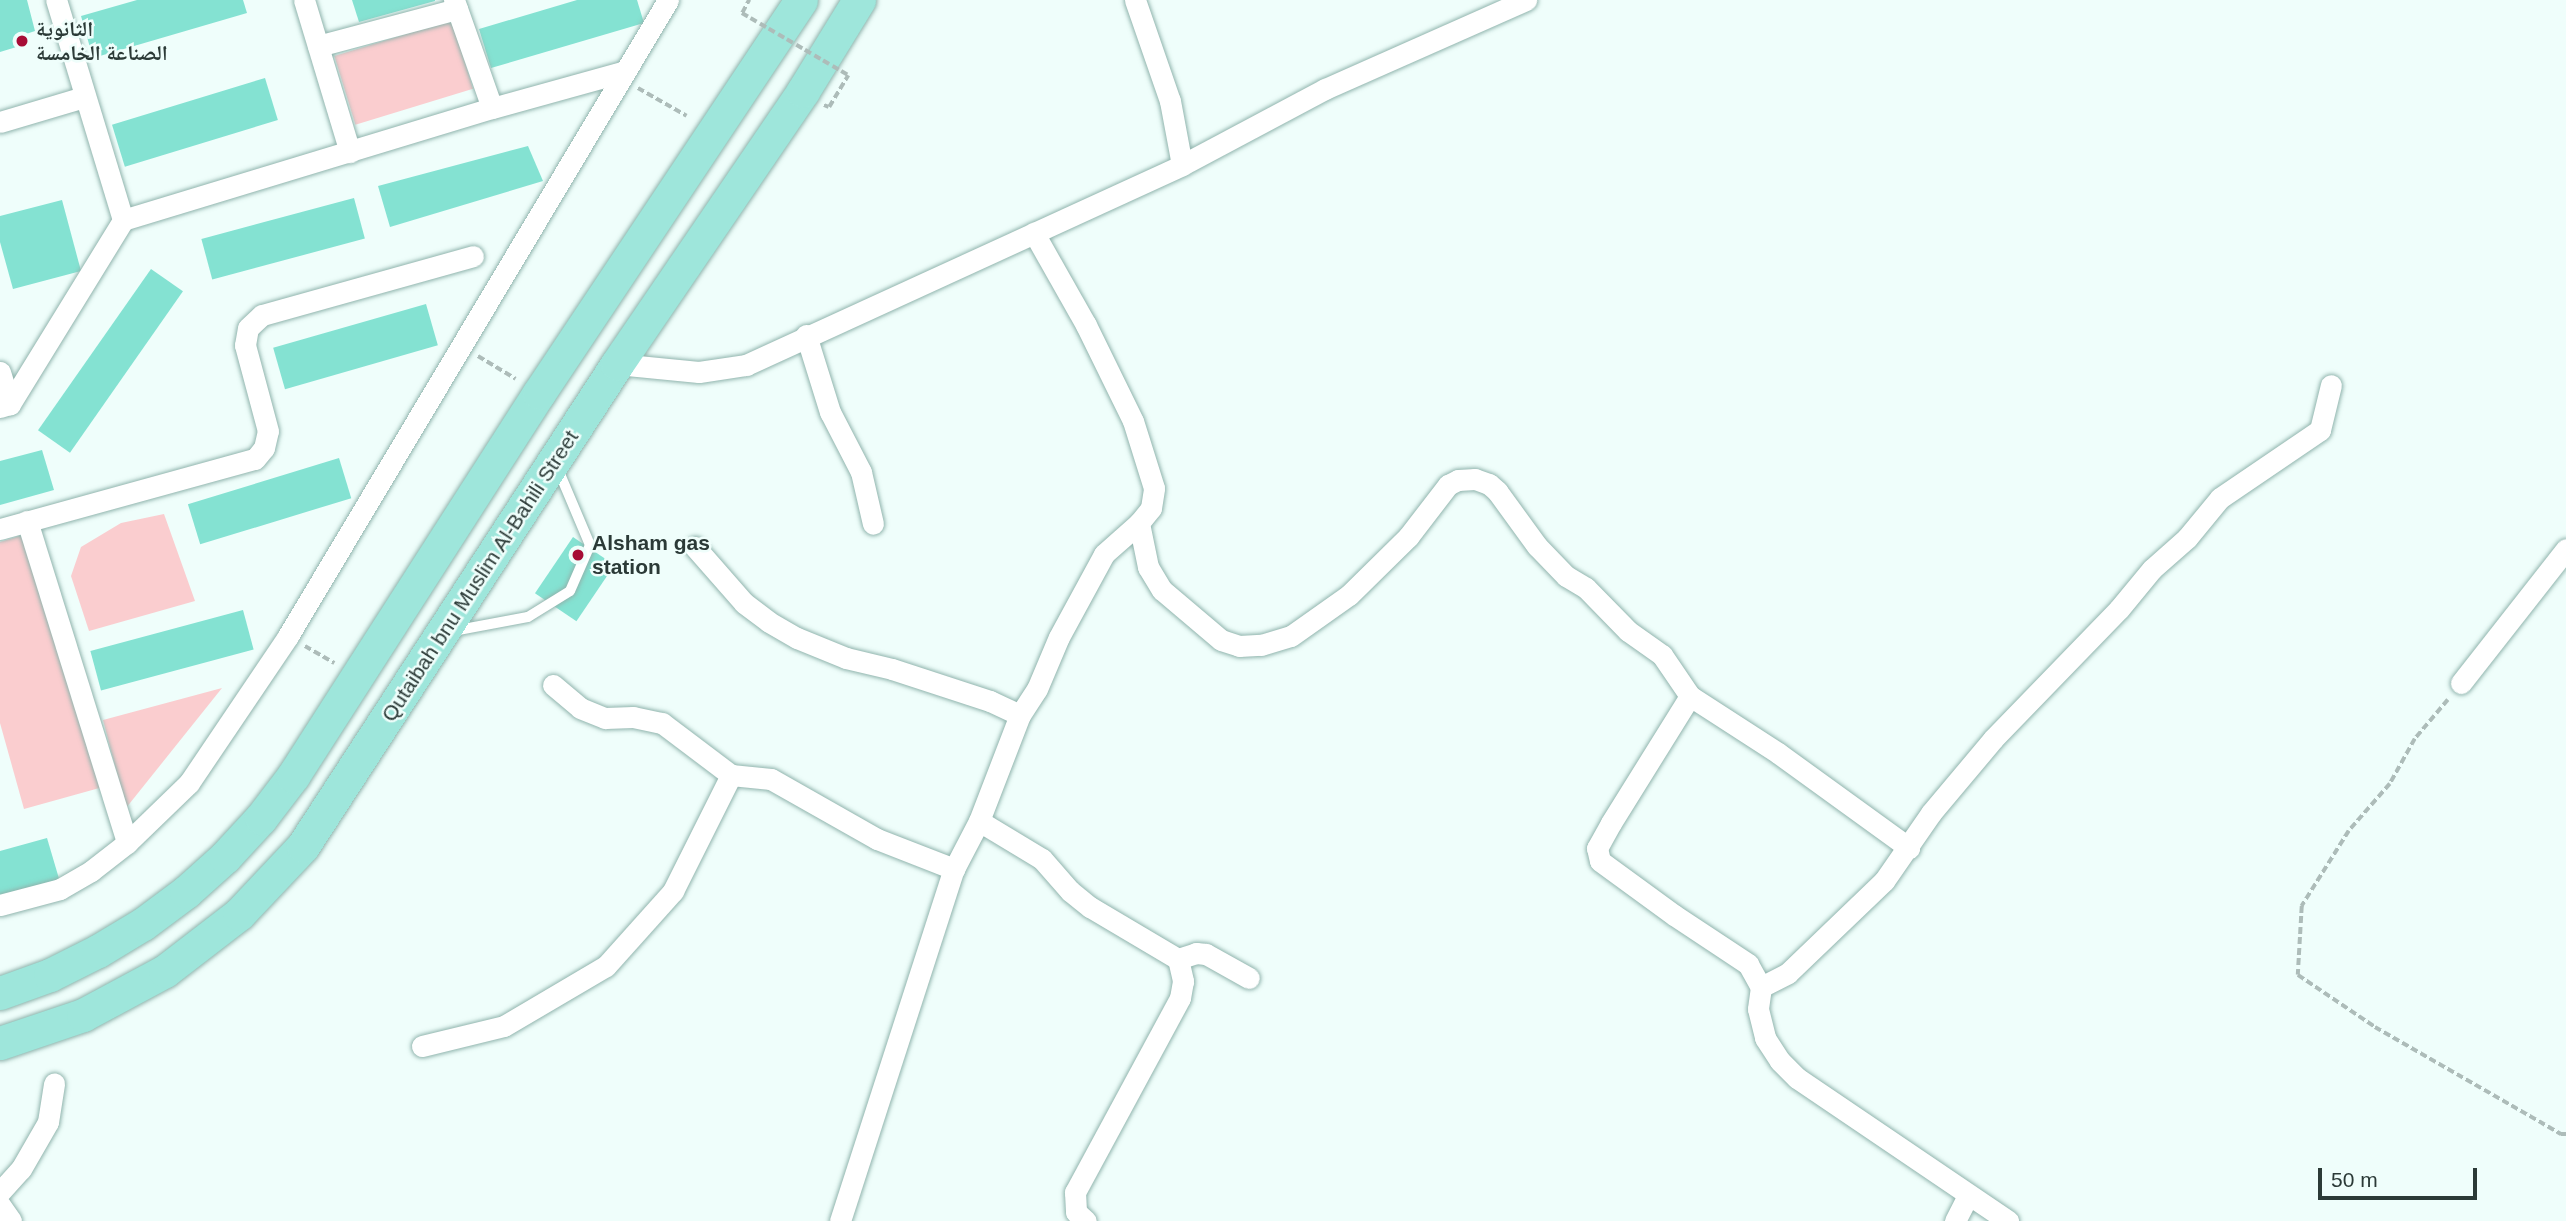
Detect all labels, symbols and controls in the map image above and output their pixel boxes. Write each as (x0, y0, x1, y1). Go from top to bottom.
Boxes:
place label: الثانوية الصناعة الخامسة (36, 16, 168, 66)
marker: الثانوية الصناعة الخامسة (14, 33, 30, 49)
street label: Qutaibah bnu Muslim Al-Bahili Street (376, 425, 584, 727)
place label: Alsham gas station (592, 530, 710, 580)
marker: Alsham gas station (570, 547, 586, 563)
scale bar (2321, 1154, 2480, 1198)
text: 50 m (2331, 1168, 2378, 1191)

